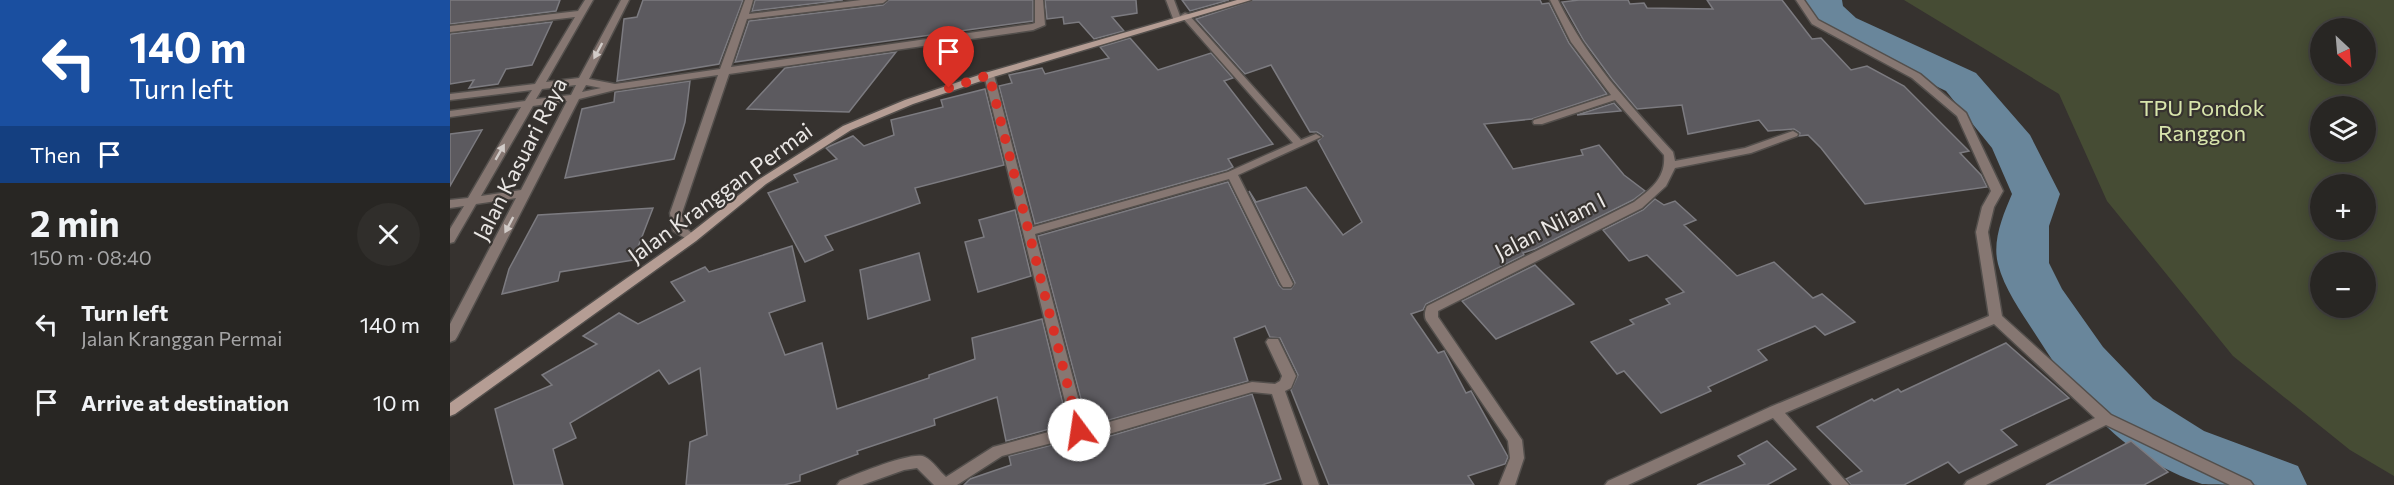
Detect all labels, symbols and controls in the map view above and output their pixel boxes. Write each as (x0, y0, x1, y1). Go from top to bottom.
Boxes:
north arrow (2310, 18, 2376, 84)
map controls (2310, 18, 2376, 318)
text: 140 m (129, 20, 246, 72)
icon: left (30, 24, 108, 102)
pin (923, 26, 974, 88)
icon: arrive (932, 35, 965, 68)
one-way arrow (593, 43, 603, 60)
text: Turn left (129, 72, 233, 105)
street label: Jalan Kasuari Raya (467, 73, 572, 245)
park label: TPU Pondok Ranggon (2139, 94, 2265, 146)
button: layers (2310, 96, 2376, 162)
street label: Jalan Kranggan Permai (622, 117, 817, 269)
icon: arrive (93, 138, 126, 171)
text: Then (30, 141, 81, 168)
one-way arrow (495, 144, 506, 160)
button: + (2310, 174, 2376, 240)
street label: Jalan Nilam I (1490, 186, 1610, 265)
text: 2 min (30, 200, 120, 244)
button: close (357, 203, 420, 266)
one-way arrow (504, 216, 514, 233)
text: 150 m · 08:40 (30, 245, 152, 269)
button: − (2310, 252, 2376, 318)
text: Turn left (81, 299, 168, 326)
icon: left (30, 308, 63, 341)
text: 140 m (360, 311, 420, 338)
text: Jalan Kranggan Permai (81, 326, 282, 350)
icon: arrive (30, 386, 63, 419)
text: Arrive at destination (81, 389, 289, 416)
text: 10 m (373, 389, 420, 416)
position arrow (1047, 398, 1111, 462)

